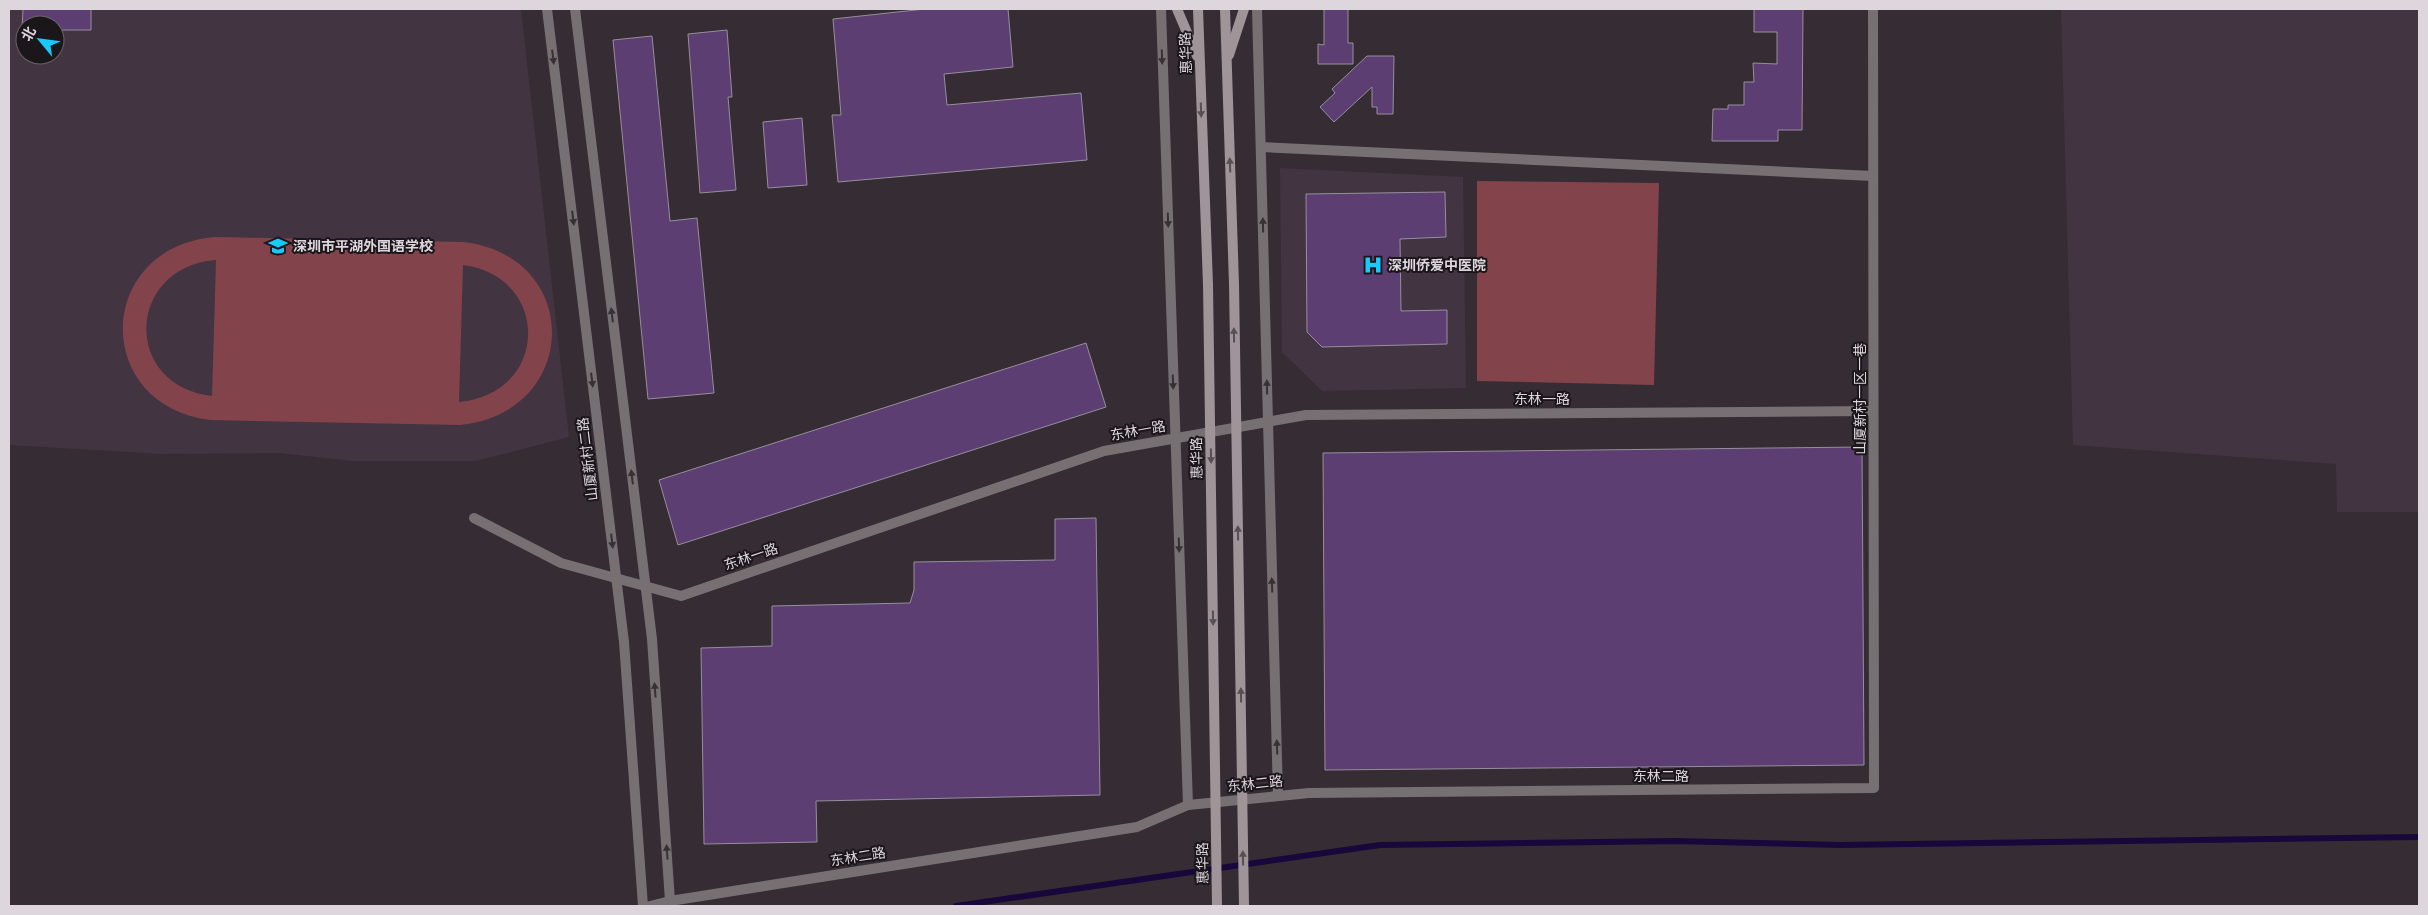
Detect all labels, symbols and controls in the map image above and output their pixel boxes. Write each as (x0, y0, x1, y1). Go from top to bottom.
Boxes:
north arrow (15, 15, 65, 65)
text: 北 (17, 23, 41, 45)
street label: 惠华路 (1176, 32, 1196, 74)
one-way arrow (549, 49, 557, 65)
one-way arrow (1158, 50, 1166, 66)
one-way arrow (1198, 102, 1206, 118)
one-way arrow (1226, 157, 1234, 173)
one-way arrow (569, 211, 577, 227)
one-way arrow (1164, 212, 1172, 228)
one-way arrow (1259, 216, 1267, 232)
school or university icon: 深圳市平湖外国语学校 (267, 235, 289, 257)
place label: 深圳市平湖外国语学校 (293, 237, 433, 256)
hospital icon: 深圳侨爱中医院 (1362, 254, 1384, 276)
place label: 深圳侨爱中医院 (1388, 256, 1486, 275)
one-way arrow (608, 307, 616, 323)
one-way arrow (1230, 327, 1238, 343)
street label: 山厦新村一区一巷 (1851, 343, 1870, 455)
one-way arrow (588, 372, 596, 388)
one-way arrow (1169, 375, 1177, 391)
one-way arrow (1263, 379, 1271, 395)
street label: 东林一路 (1514, 390, 1570, 409)
street label: 山厦新村二路 (573, 416, 603, 502)
street label: 东林一路 (1109, 417, 1167, 445)
street label: 惠华路 (1187, 437, 1207, 479)
one-way arrow (1207, 448, 1215, 464)
one-way arrow (628, 468, 636, 484)
one-way arrow (1234, 524, 1242, 540)
one-way arrow (608, 533, 616, 549)
one-way arrow (1175, 537, 1183, 553)
street label: 东林一路 (721, 539, 781, 575)
one-way arrow (1268, 576, 1276, 592)
one-way arrow (1209, 611, 1217, 627)
one-way arrow (651, 682, 659, 698)
one-way arrow (1236, 687, 1244, 703)
one-way arrow (1272, 739, 1280, 755)
street label: 东林二路 (1633, 767, 1689, 786)
street label: 东林二路 (1226, 772, 1284, 796)
street label: 惠华路 (1193, 842, 1213, 884)
street label: 东林二路 (829, 843, 887, 871)
one-way arrow (662, 844, 670, 860)
one-way arrow (1239, 849, 1247, 865)

